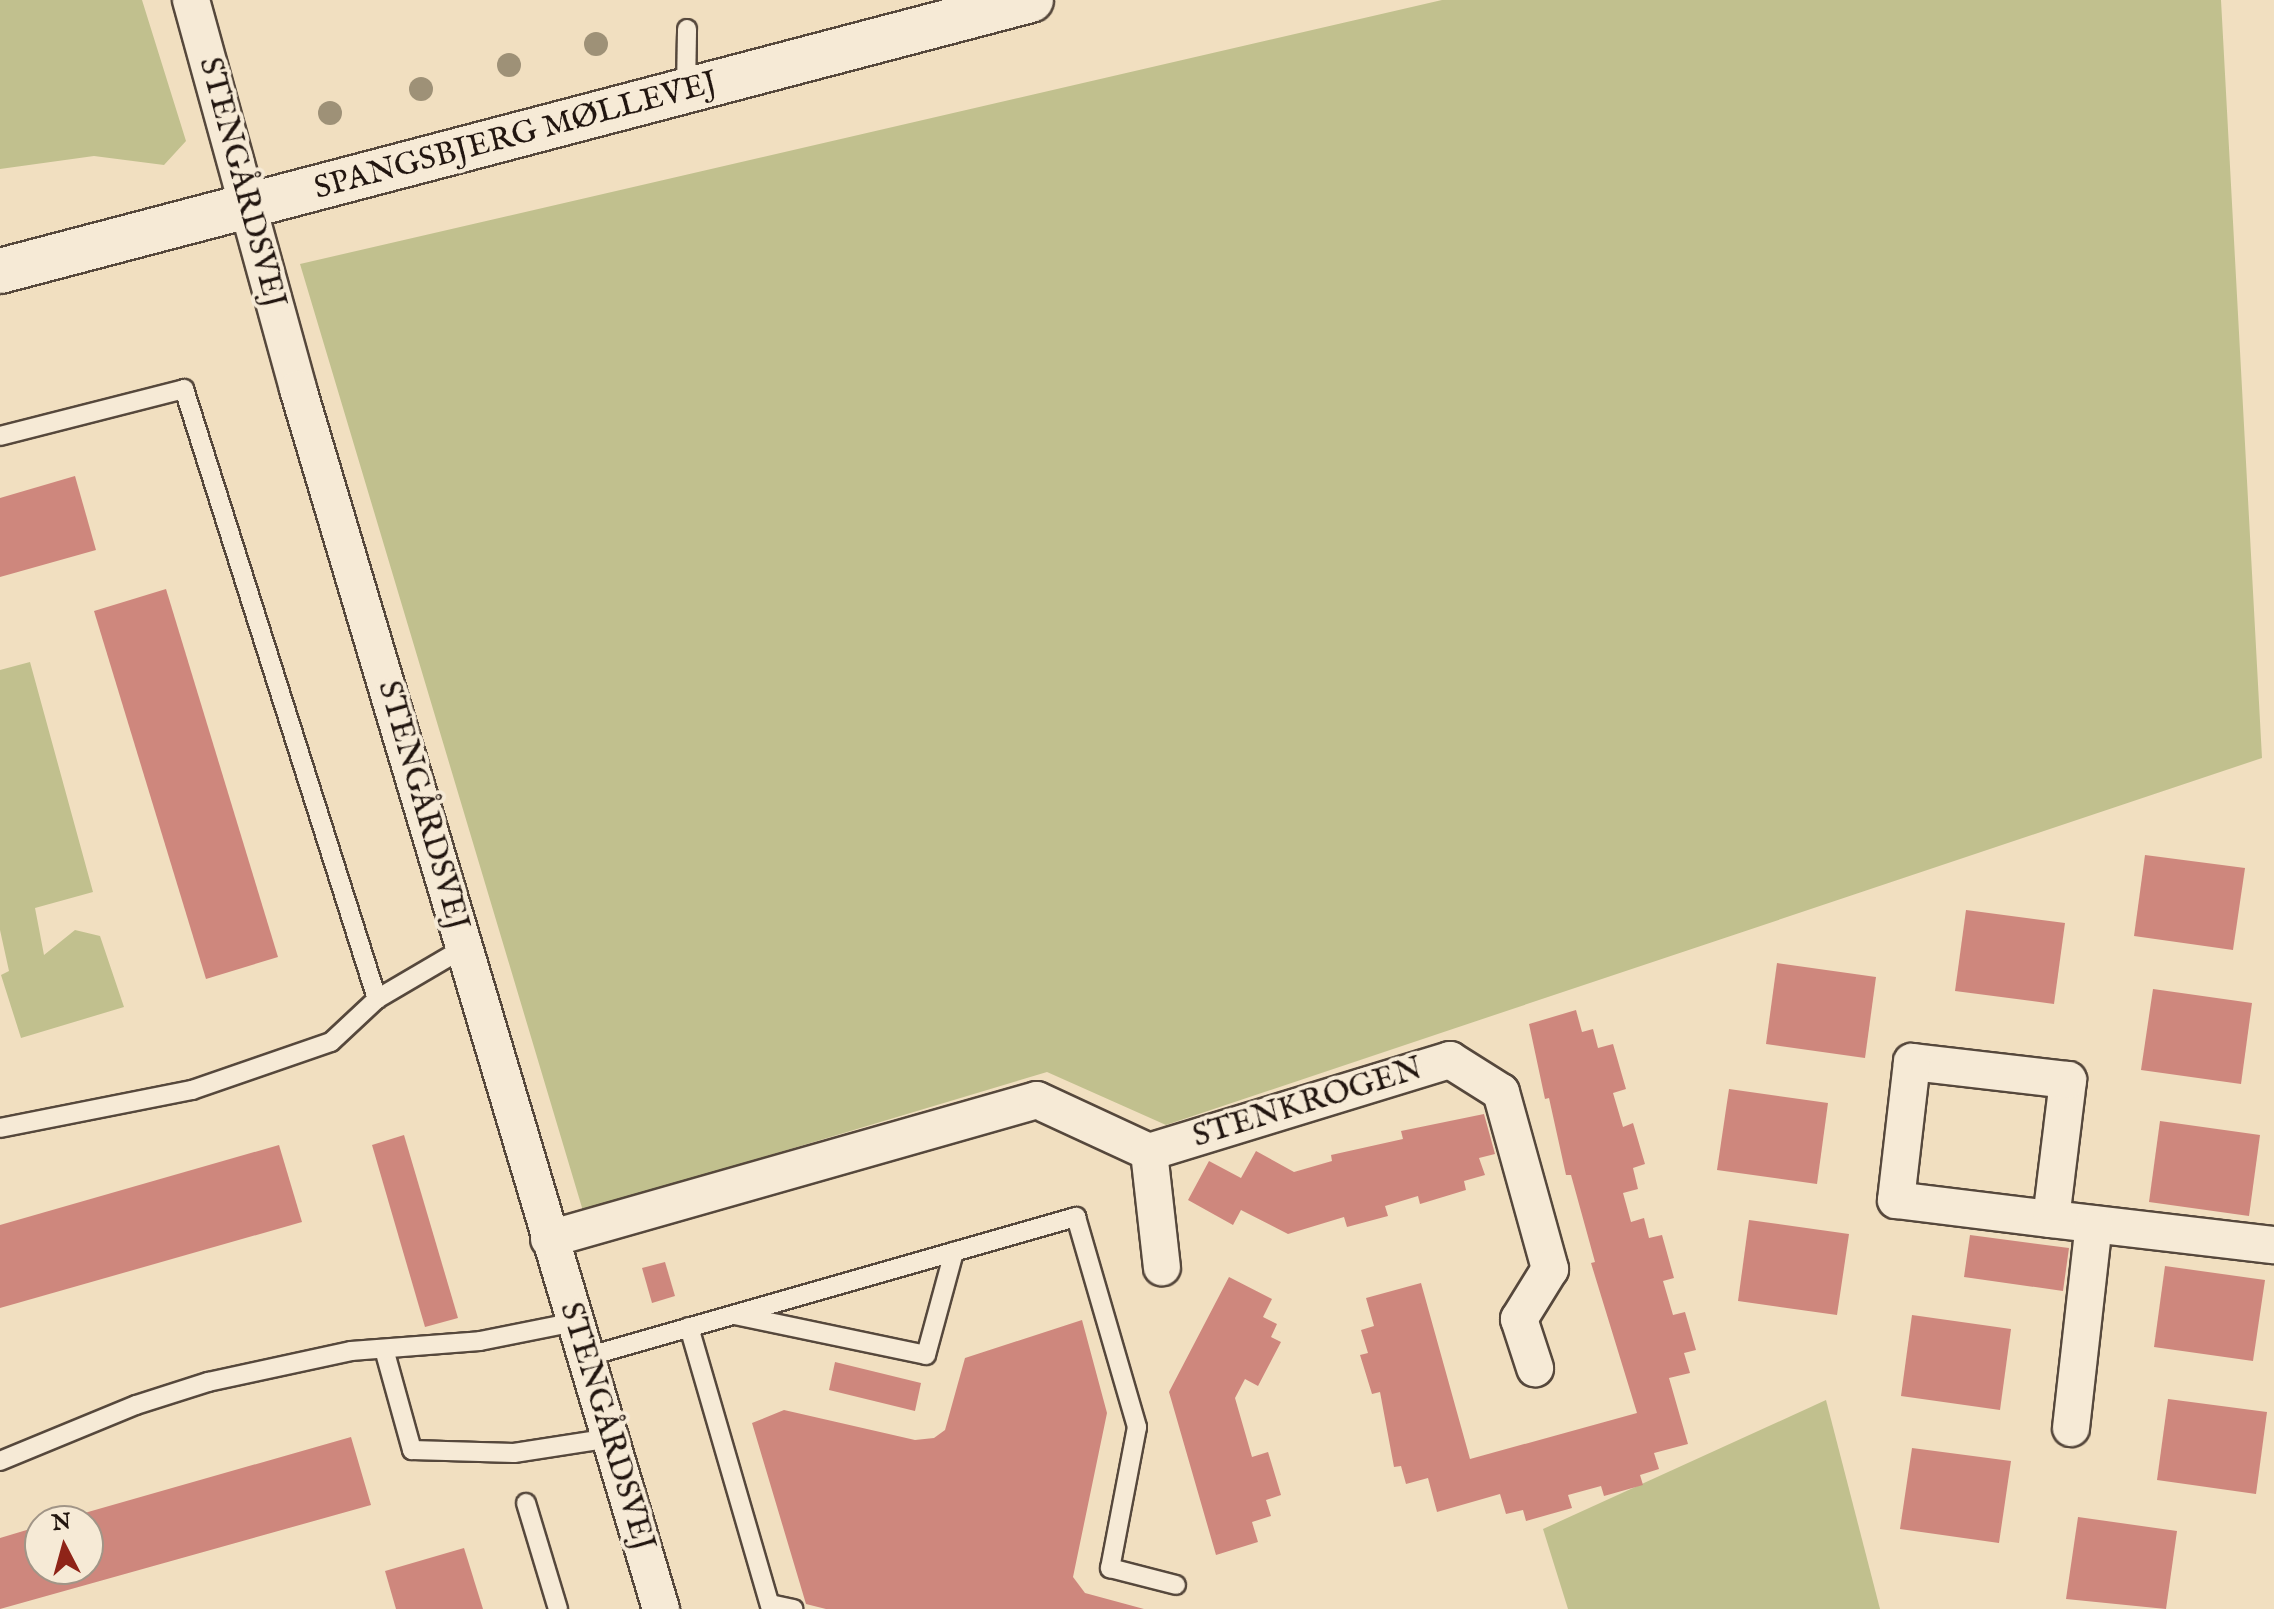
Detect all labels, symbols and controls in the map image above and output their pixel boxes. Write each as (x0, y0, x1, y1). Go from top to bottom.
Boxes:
street label: STENGÅRDSVEJ (189, 53, 293, 313)
street label: SPANGSBJERG MØLLEVEJ (310, 65, 722, 209)
street label: STENGÅRDSVEJ (368, 677, 476, 935)
street label: STENKROGEN (1188, 1051, 1428, 1157)
street label: STENGÅRDSVEJ (550, 1298, 662, 1556)
north arrow (24, 1505, 104, 1585)
text: N (51, 1508, 73, 1538)

